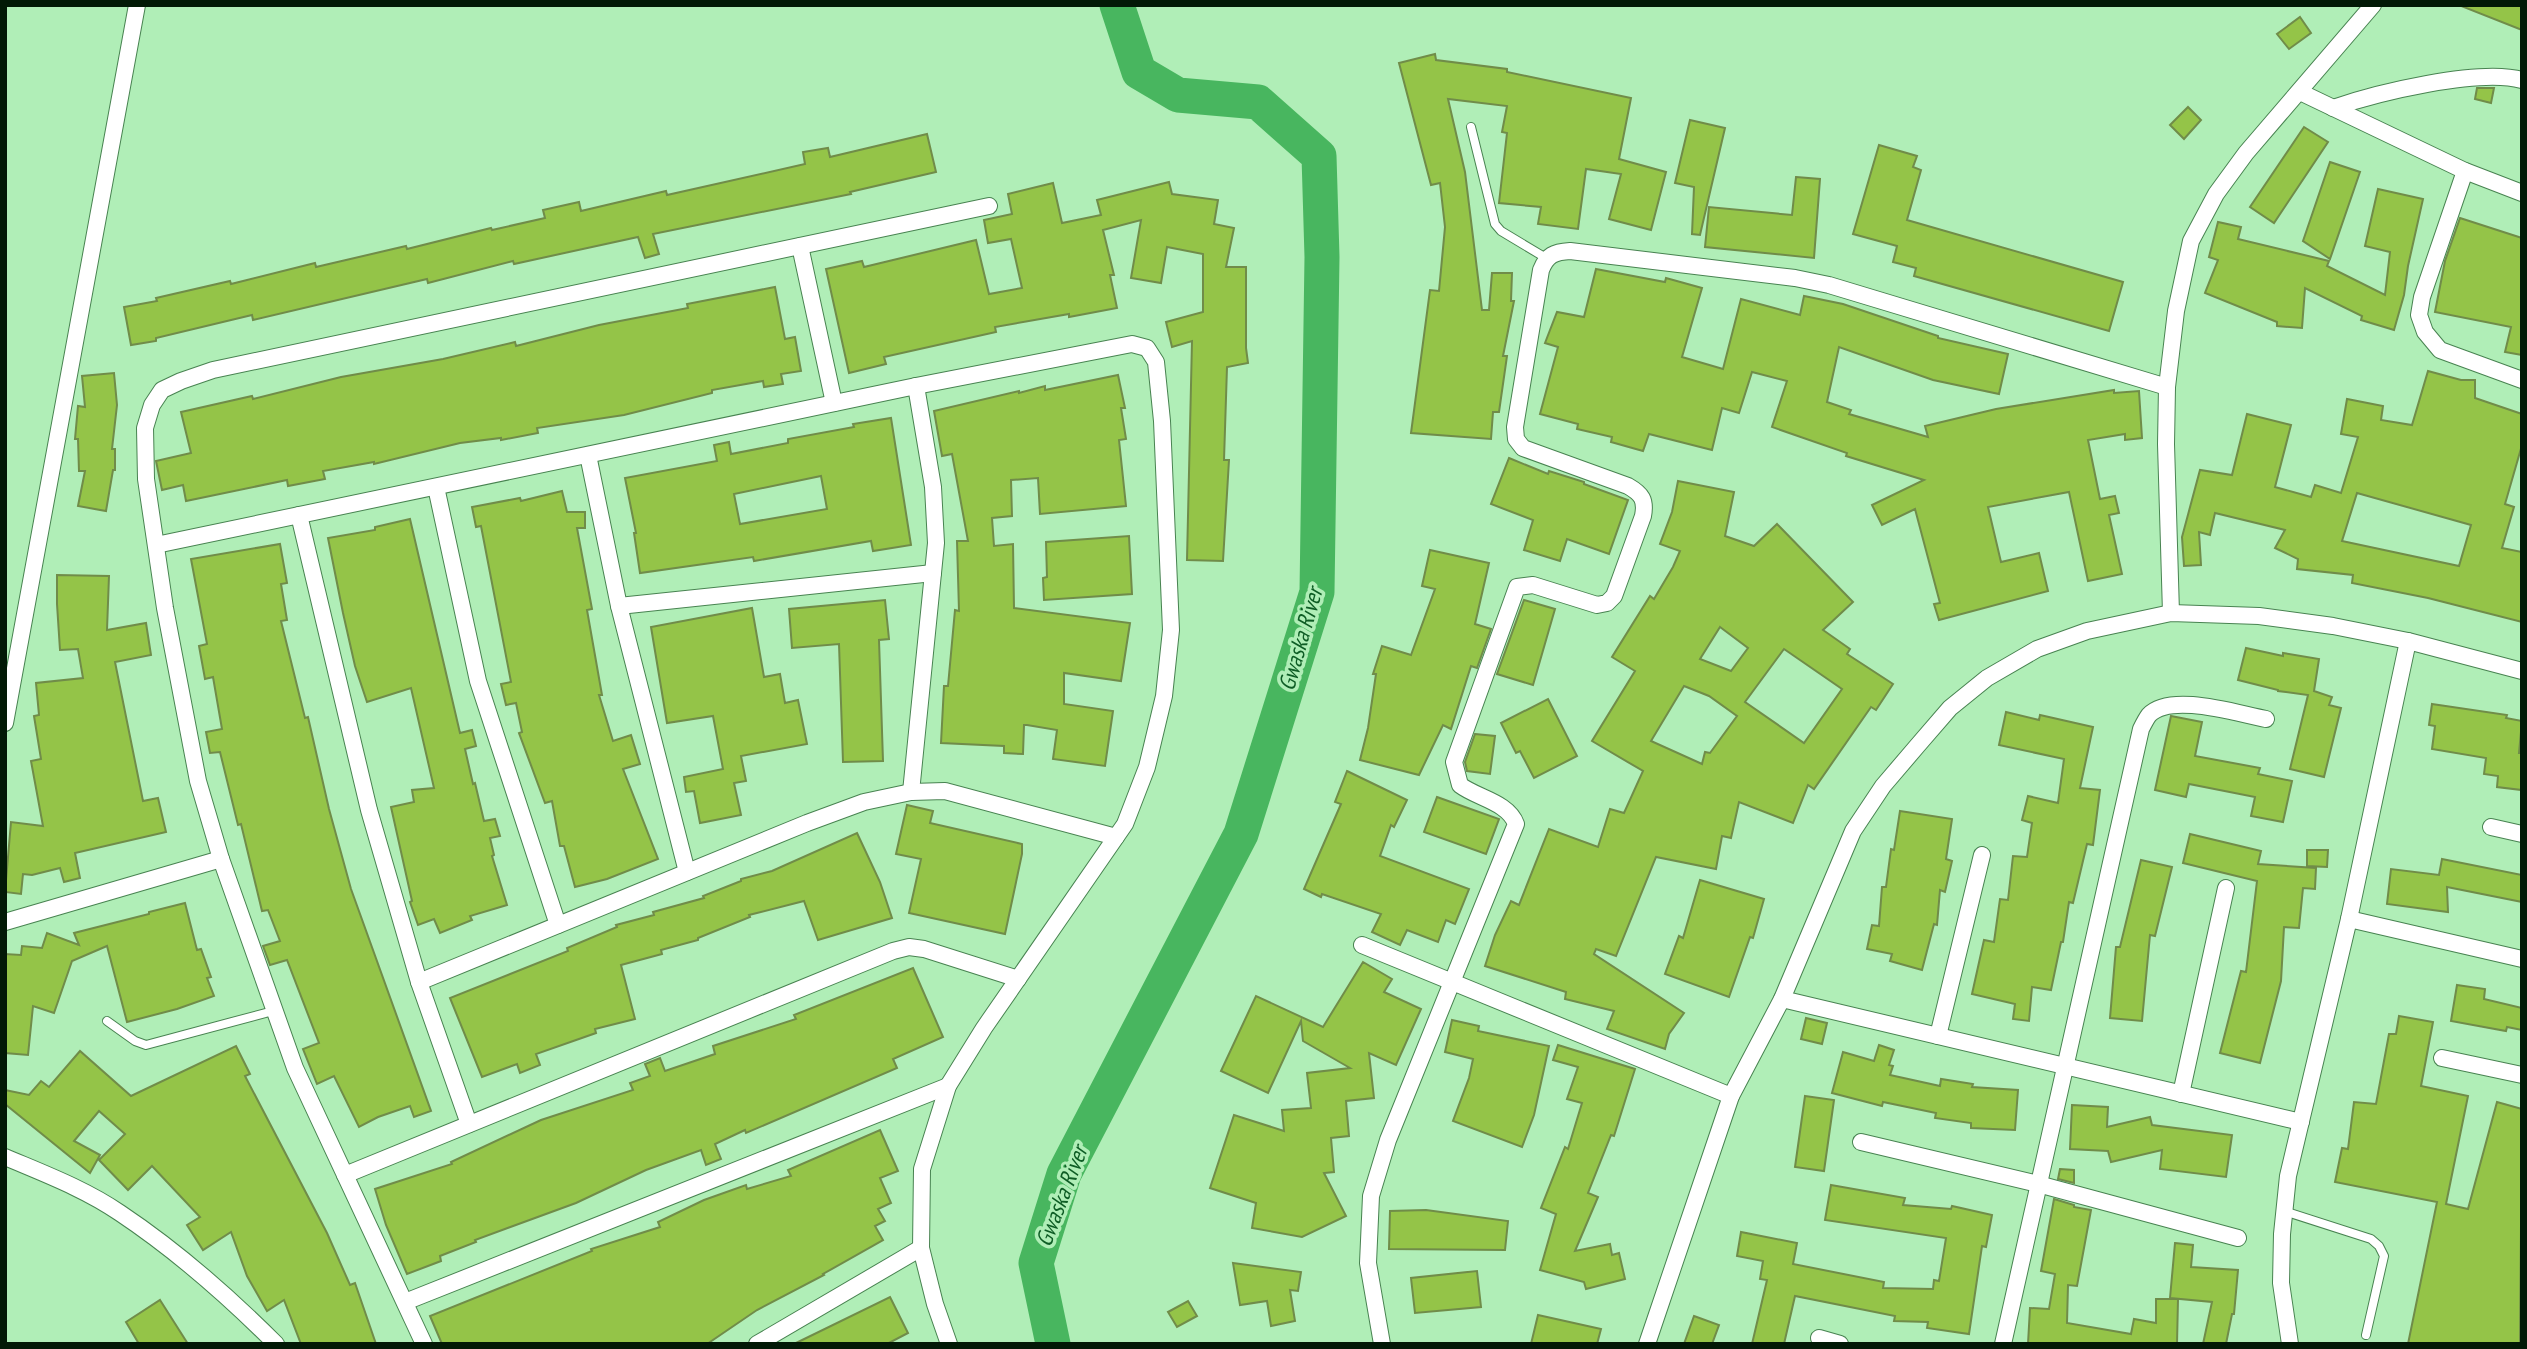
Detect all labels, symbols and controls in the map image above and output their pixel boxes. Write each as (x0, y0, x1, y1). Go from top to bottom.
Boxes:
water label: Gwaska River (1272, 581, 1330, 694)
water label: Gwaska River (1029, 1138, 1095, 1251)

